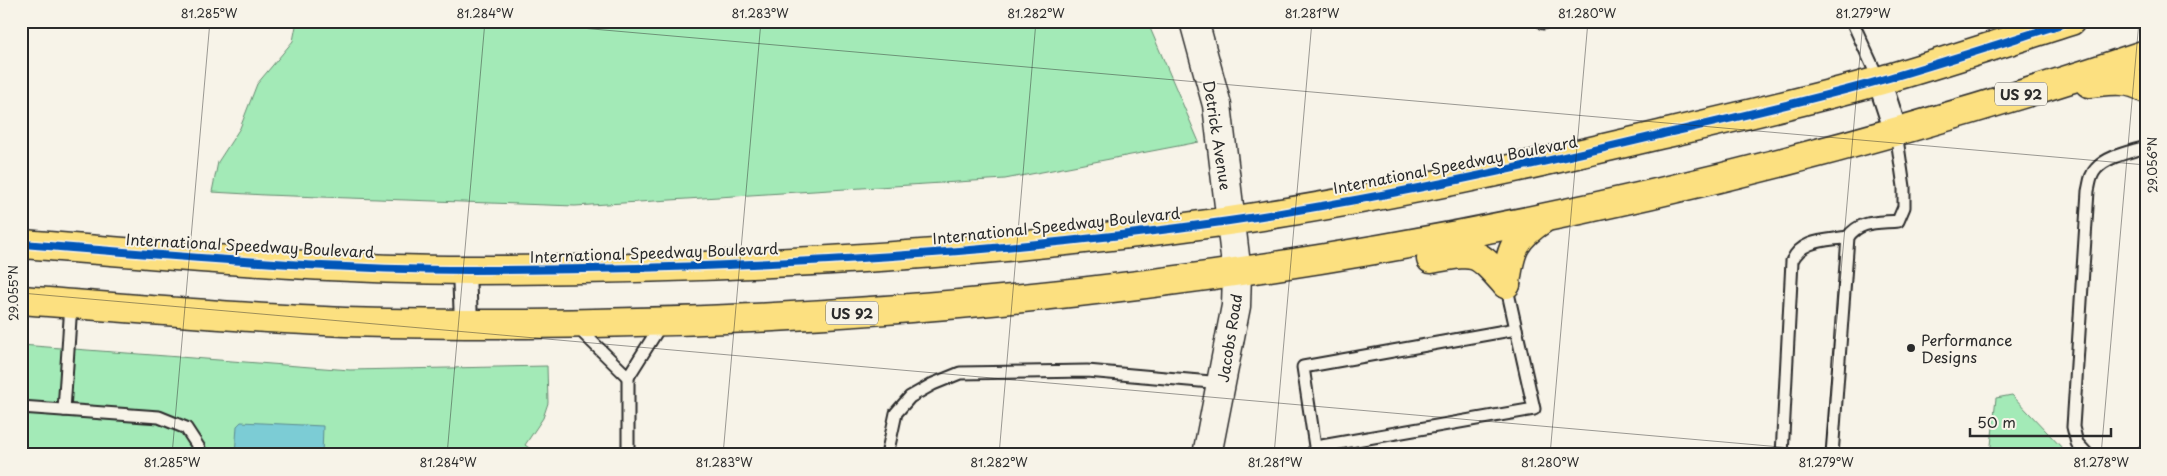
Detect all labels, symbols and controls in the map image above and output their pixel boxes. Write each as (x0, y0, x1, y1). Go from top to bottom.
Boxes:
text: 81.285°W (181, 4, 238, 22)
text: 81.284°W (456, 4, 514, 22)
text: 81.283°W (732, 4, 789, 22)
text: 81.282°W (1007, 4, 1065, 22)
text: 81.281°W (1285, 4, 1340, 22)
text: 81.280°W (1558, 4, 1617, 22)
text: 81.279°W (1835, 4, 1891, 22)
street label: Detrick Avenue (1198, 78, 1238, 192)
road number: US 92 (1995, 82, 2047, 106)
street label: International Speedway Boulevard (1331, 129, 1579, 199)
text: 29.056°N (2143, 137, 2161, 193)
street label: International Speedway Boulevard (931, 201, 1181, 249)
street label: International Speedway Boulevard (125, 227, 375, 263)
street label: International Speedway Boulevard (529, 236, 779, 268)
text: 29.055°N (4, 265, 22, 321)
street label: Jacobs Road (1211, 292, 1247, 384)
road number: US 92 (826, 302, 878, 324)
place label: Performance Designs (1921, 328, 2012, 368)
marker: Performance Designs (1905, 342, 1917, 354)
scale bar (1970, 406, 2111, 438)
text: 50 m (1977, 410, 2016, 433)
text: 81.285°W (144, 453, 201, 471)
text: 81.284°W (419, 453, 477, 471)
text: 81.283°W (696, 453, 753, 471)
text: 81.282°W (970, 453, 1028, 471)
text: 81.281°W (1248, 453, 1303, 471)
text: 81.280°W (1521, 453, 1580, 471)
text: 81.279°W (1798, 453, 1854, 471)
text: 81.278°W (2073, 453, 2129, 471)

